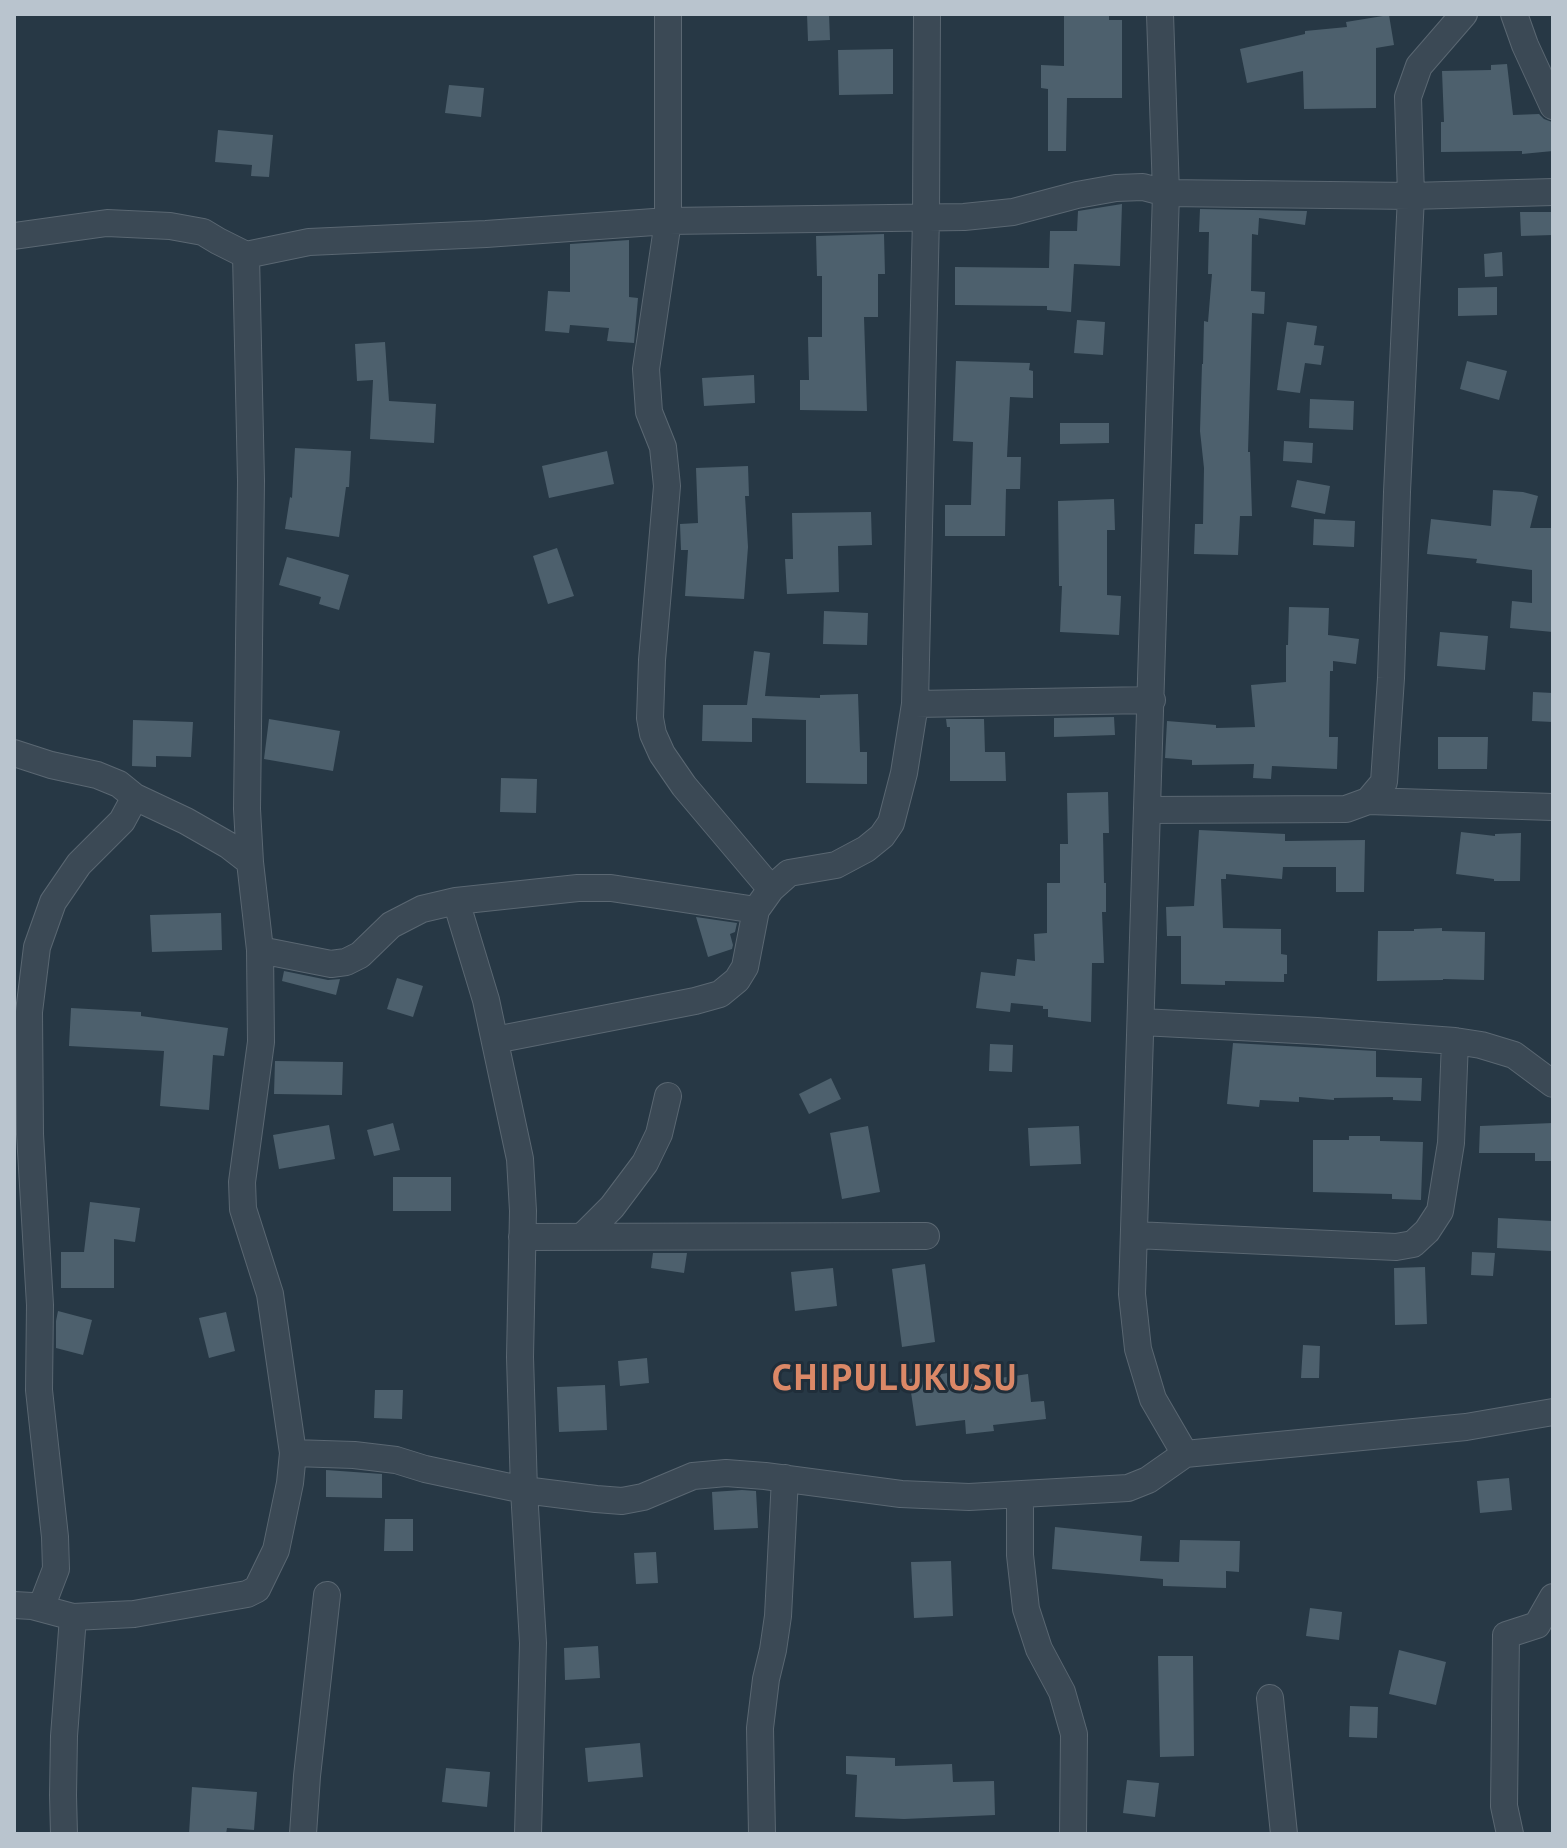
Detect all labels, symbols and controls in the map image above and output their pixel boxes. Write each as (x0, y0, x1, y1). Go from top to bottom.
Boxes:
district label: CHIPULUKUSU (772, 1358, 1018, 1402)

